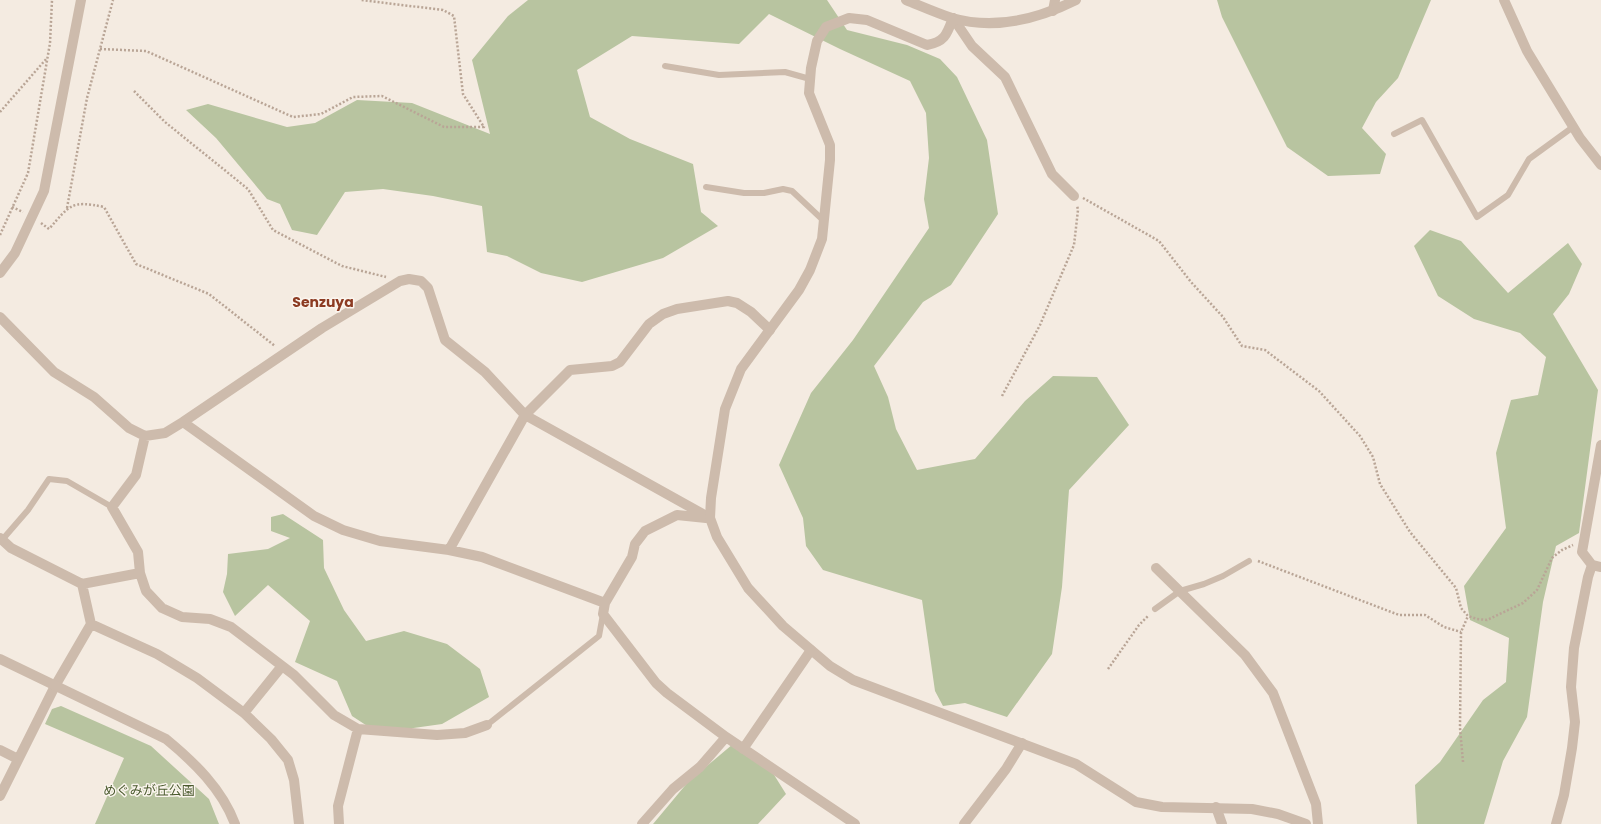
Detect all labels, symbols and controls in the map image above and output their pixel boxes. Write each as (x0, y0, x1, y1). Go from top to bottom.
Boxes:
district label: Senzuya (292, 292, 354, 312)
park label: めぐみが丘公園 (103, 781, 195, 800)

